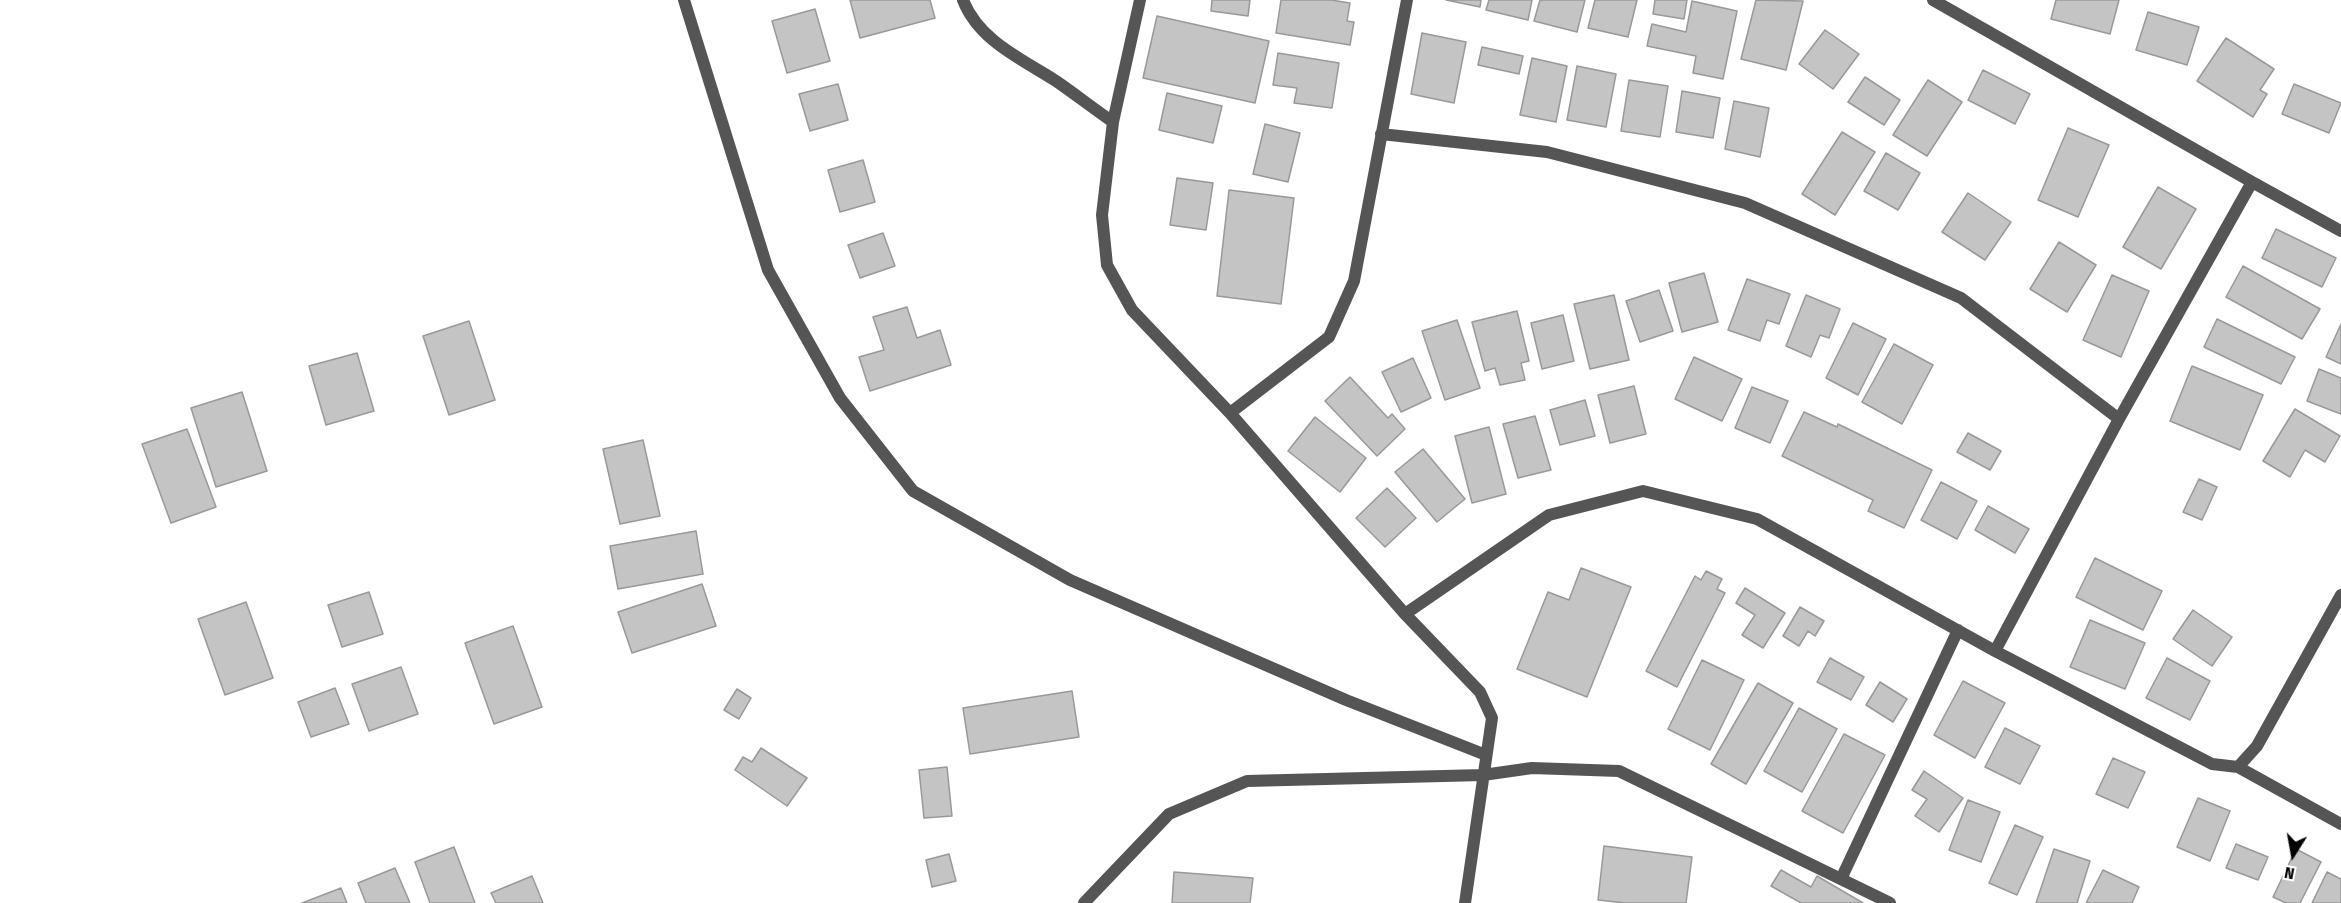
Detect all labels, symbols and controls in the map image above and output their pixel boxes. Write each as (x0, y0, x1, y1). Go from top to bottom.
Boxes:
north arrow (2263, 825, 2323, 885)
text: N (2283, 863, 2296, 883)

